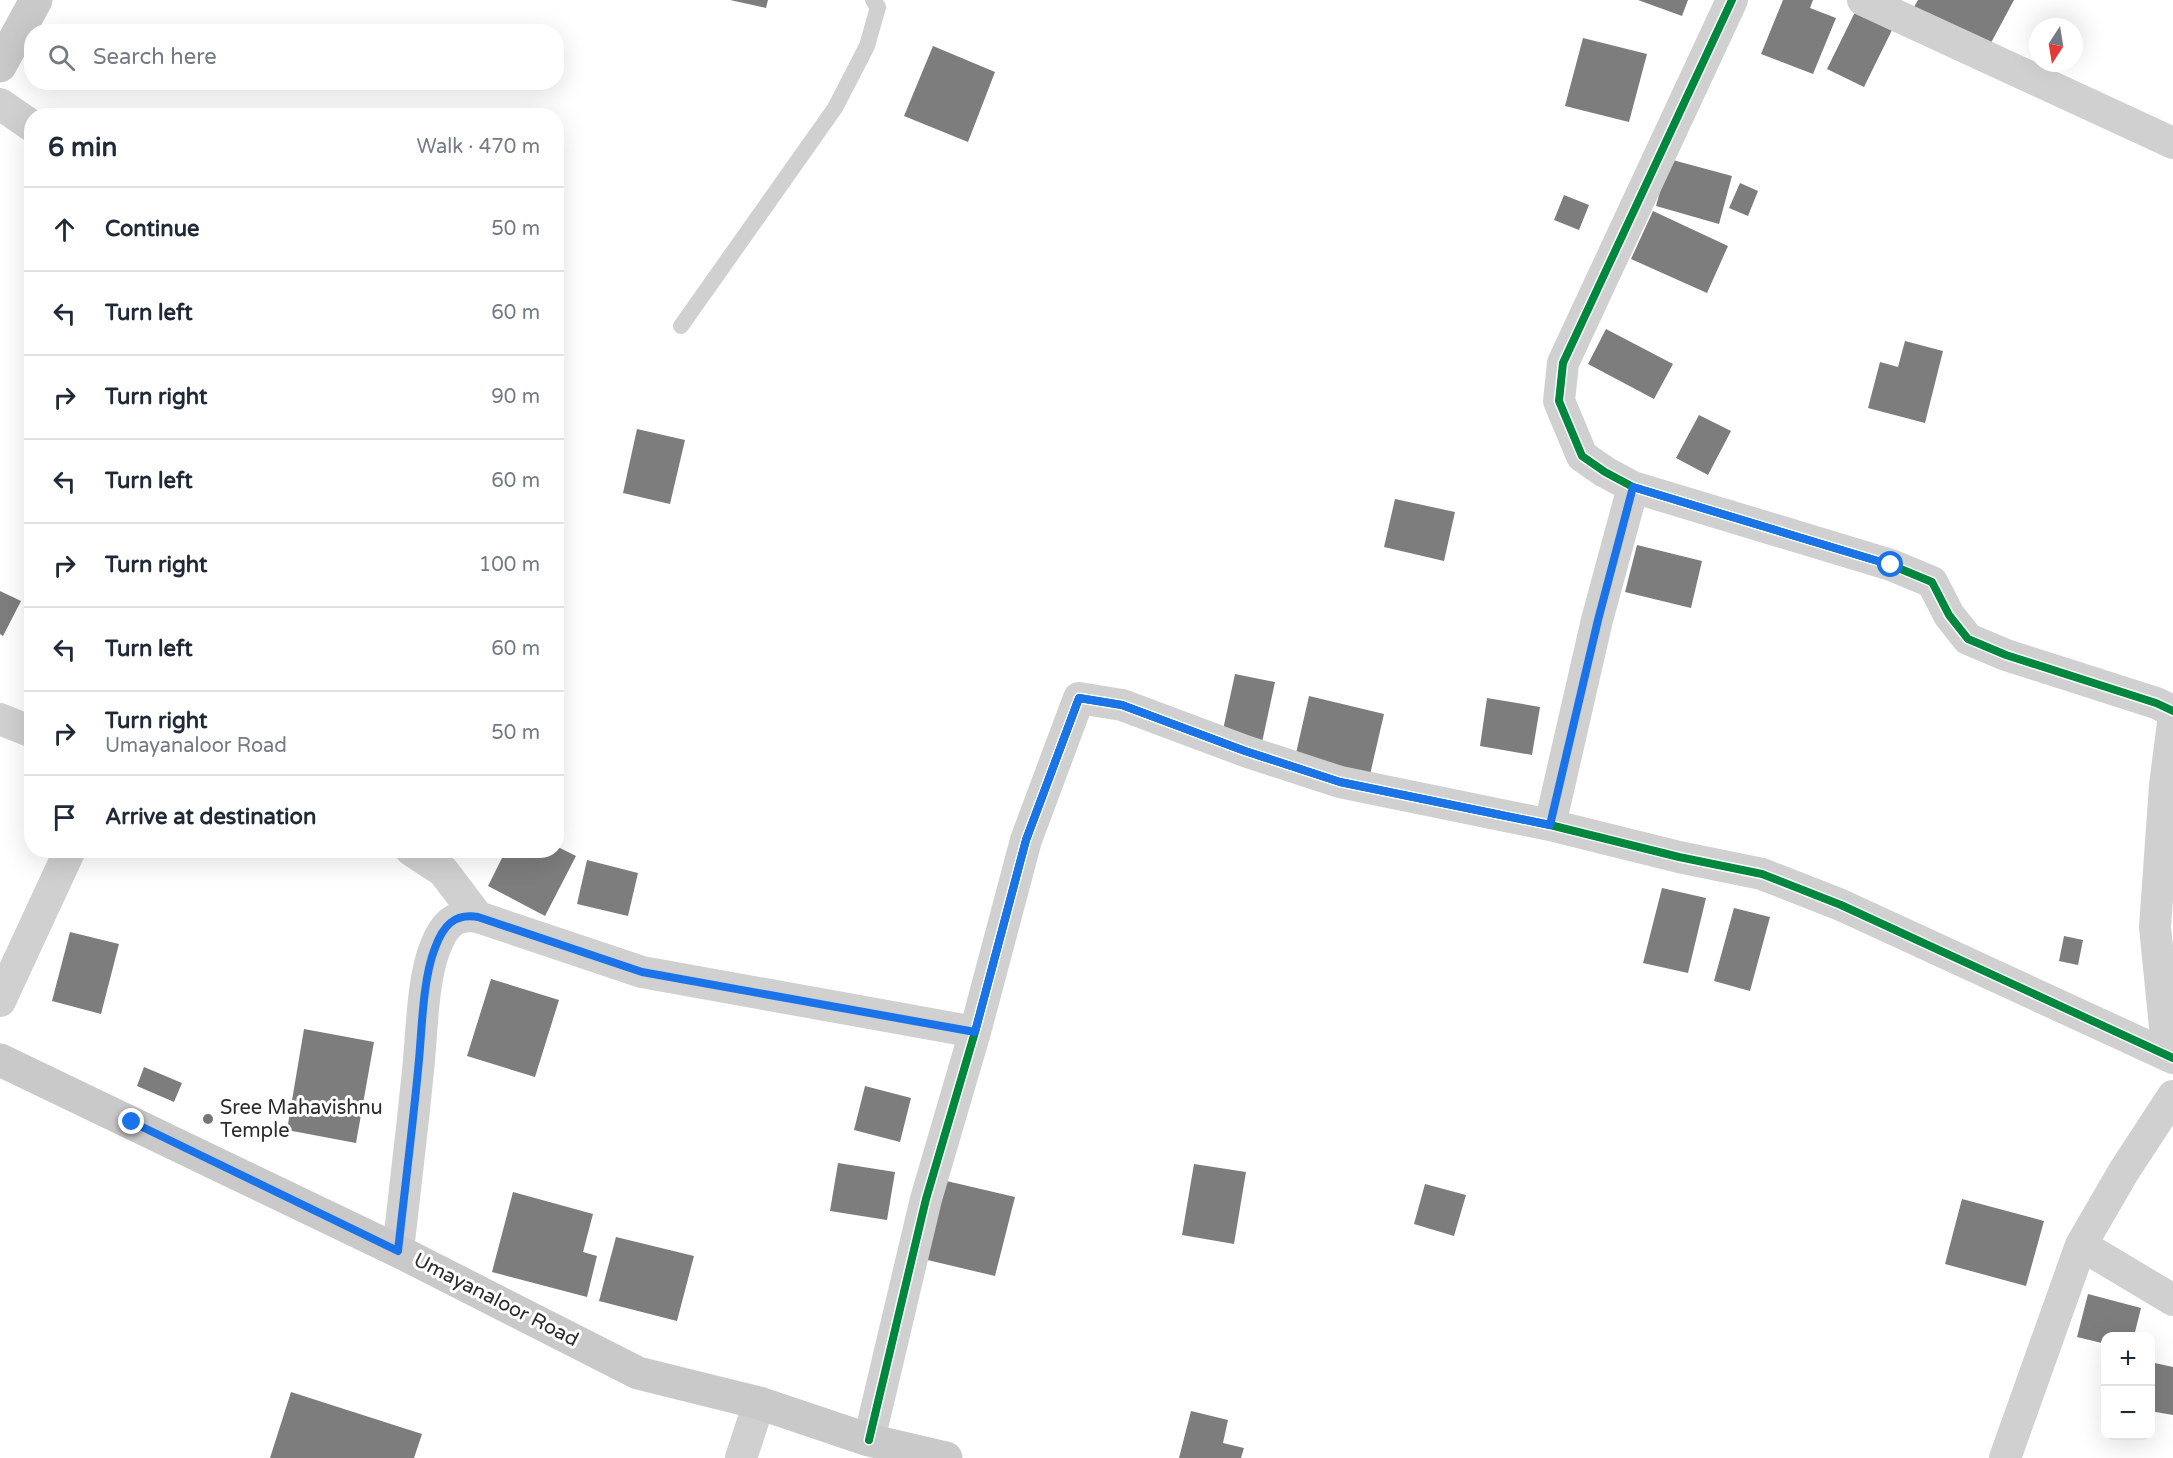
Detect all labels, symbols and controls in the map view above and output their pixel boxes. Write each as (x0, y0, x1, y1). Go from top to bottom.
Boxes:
north arrow (2029, 18, 2083, 72)
search box (24, 24, 564, 90)
icon: search (45, 41, 78, 74)
text: Search here (93, 44, 217, 70)
text: 6 min (48, 132, 117, 163)
text: Walk · 470 m (417, 135, 540, 159)
icon: ahead (48, 213, 81, 246)
text: Continue (105, 216, 200, 242)
text: 50 m (491, 217, 540, 241)
icon: left (48, 297, 81, 330)
text: Turn left (105, 300, 193, 326)
text: 60 m (491, 301, 540, 325)
icon: right (48, 381, 81, 414)
text: Turn right (105, 384, 207, 410)
text: 90 m (491, 385, 540, 409)
icon: left (48, 465, 81, 498)
text: Turn left (105, 468, 193, 494)
text: 60 m (491, 469, 540, 493)
icon: right (48, 549, 81, 582)
route start (1877, 551, 1903, 577)
text: Turn right (105, 552, 207, 578)
text: 100 m (479, 553, 540, 577)
icon: left (48, 633, 81, 666)
text: Turn left (105, 636, 193, 662)
text: 60 m (491, 637, 540, 661)
text: Turn right (105, 708, 207, 734)
icon: right (48, 717, 81, 750)
text: 50 m (491, 721, 540, 745)
text: Umayanaloor Road (105, 734, 287, 758)
icon: arrive (48, 801, 81, 834)
text: Arrive at destination (105, 804, 316, 830)
place label: Sree Mahavishnu Temple (220, 1096, 383, 1143)
route end (118, 1108, 144, 1134)
marker: Sree Mahavishnu Temple (201, 1112, 215, 1126)
street label: Umayanaloor Road (410, 1248, 582, 1352)
map controls (2101, 1332, 2155, 1440)
button: + (2101, 1332, 2155, 1386)
button: − (2101, 1386, 2155, 1440)

